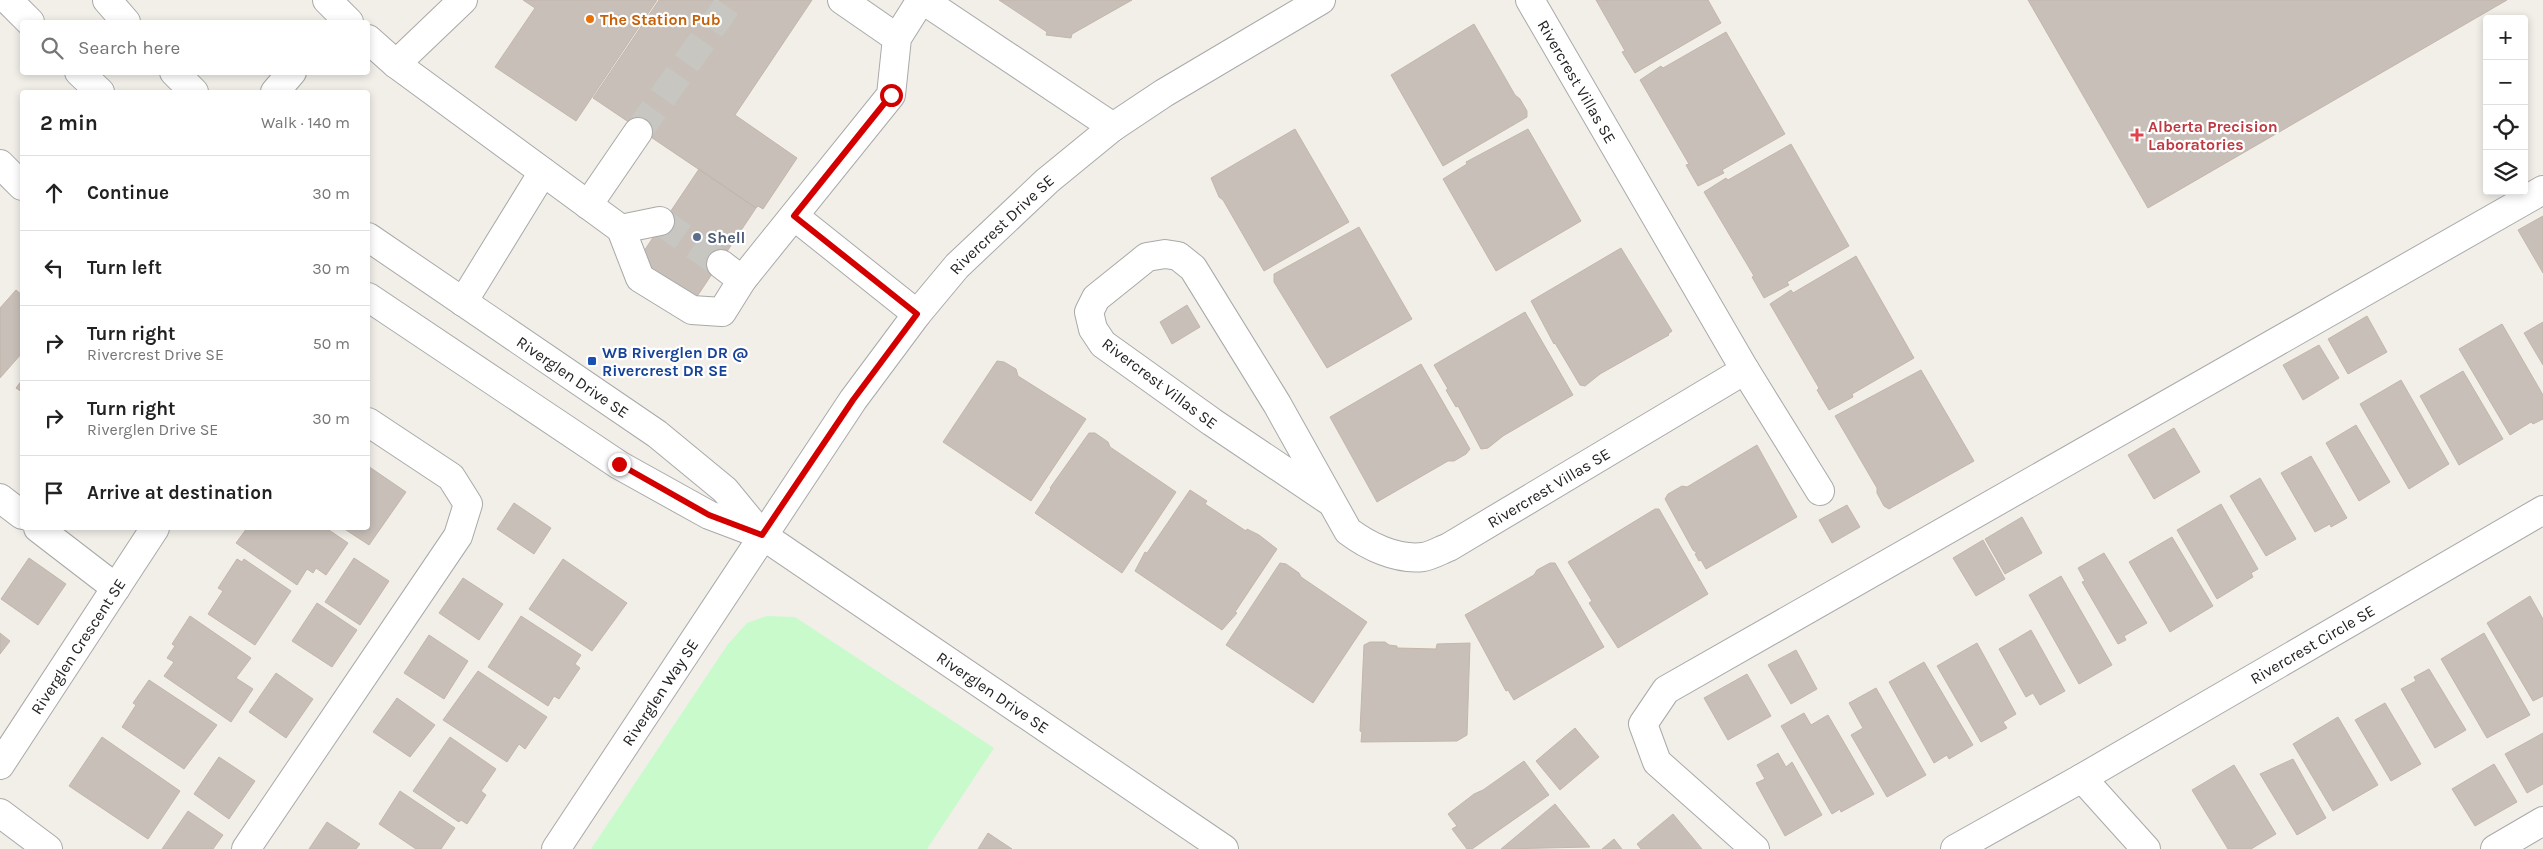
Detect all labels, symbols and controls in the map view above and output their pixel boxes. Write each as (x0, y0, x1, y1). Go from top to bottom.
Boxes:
place label: The Station Pub (600, 10, 721, 29)
marker: The Station Pub (584, 13, 596, 25)
map controls (2483, 15, 2528, 195)
button: + (2483, 15, 2528, 60)
street label: Rivercrest Villas SE (1533, 16, 1620, 147)
search box (20, 20, 370, 75)
icon: search (38, 34, 66, 62)
text: Search here (78, 37, 180, 59)
button: − (2483, 60, 2528, 105)
route start (880, 84, 903, 107)
button: locate (2483, 105, 2528, 150)
text: 2 min (40, 111, 98, 135)
text: Walk · 140 m (261, 113, 350, 132)
place label: Alberta Precision Laboratories (2148, 117, 2278, 154)
marker: Alberta Precision Laboratories (2130, 128, 2144, 142)
button: layers (2483, 150, 2528, 195)
street label: Rivercrest Drive SE (945, 170, 1058, 278)
icon: ahead (40, 179, 68, 207)
text: Continue (87, 182, 169, 204)
text: 30 m (312, 184, 350, 203)
place label: Shell (707, 228, 745, 247)
marker: Shell (691, 231, 703, 243)
icon: left (40, 254, 68, 282)
text: Turn left (87, 257, 162, 279)
text: 30 m (312, 259, 350, 278)
text: Turn right (87, 323, 176, 345)
icon: right (40, 329, 68, 357)
street label: Riverglen Drive SE (513, 332, 632, 422)
text: 50 m (313, 334, 350, 353)
street label: Rivercrest Villas SE (1098, 334, 1221, 433)
place label: WB Riverglen DR @ Rivercrest DR SE (602, 343, 748, 380)
text: Rivercrest Drive SE (87, 345, 224, 364)
marker: WB Riverglen DR @ Rivercrest DR SE (586, 355, 598, 367)
text: Turn right (87, 398, 176, 420)
icon: right (40, 404, 68, 432)
text: 30 m (312, 409, 350, 428)
text: Riverglen Drive SE (87, 420, 218, 439)
street label: Rivercrest Villas SE (1484, 444, 1614, 532)
route end (608, 453, 631, 476)
icon: arrive (40, 479, 68, 507)
text: Arrive at destination (87, 482, 273, 504)
street label: Riverglen Crescent SE (27, 575, 129, 718)
street label: Rivercrest Circle SE (2247, 601, 2378, 688)
street label: Riverglen Way SE (618, 635, 702, 749)
street label: Riverglen Drive SE (933, 648, 1052, 737)

